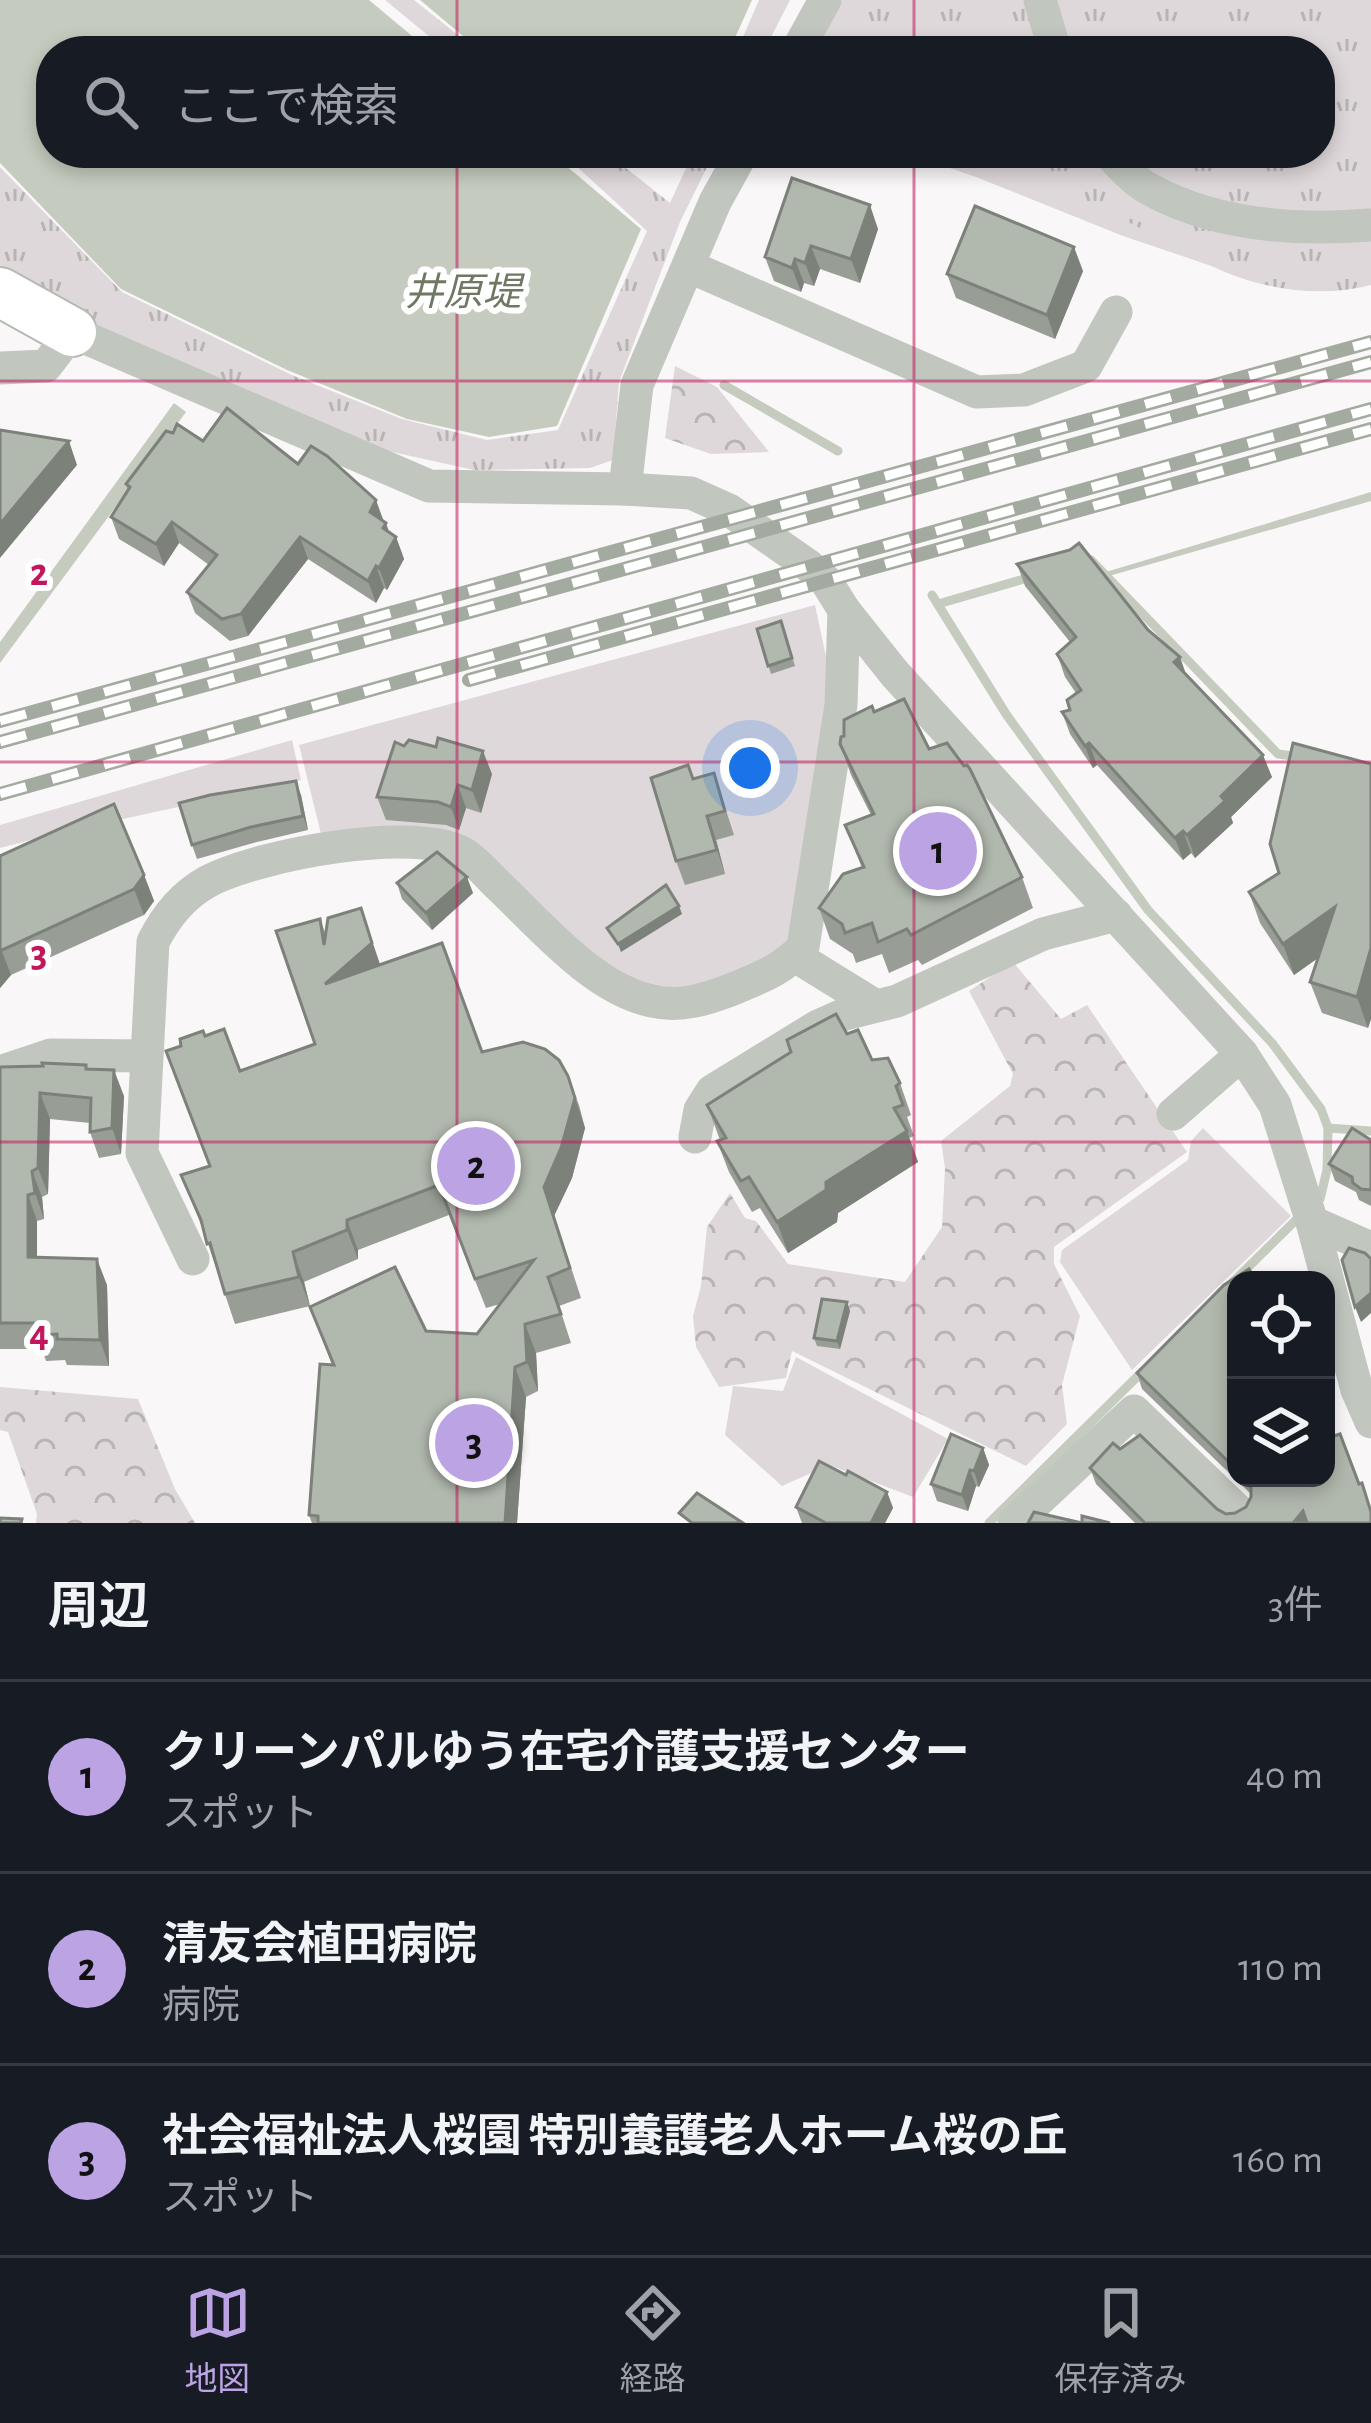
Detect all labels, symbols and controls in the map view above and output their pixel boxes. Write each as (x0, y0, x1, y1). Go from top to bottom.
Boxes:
search box (36, 36, 1335, 168)
icon: search (78, 69, 144, 135)
text: ここで検索 (174, 85, 399, 130)
water label: 井原堤 (404, 272, 525, 313)
text: 2 (30, 554, 48, 593)
your location (720, 738, 780, 798)
pin: 1 (899, 806, 977, 896)
text: 3 (31, 935, 47, 974)
pin: 2 (437, 1121, 515, 1211)
map controls (1227, 1271, 1335, 1487)
button: locate (1227, 1271, 1335, 1379)
text: 4 (29, 1315, 49, 1354)
button: layers (1227, 1379, 1335, 1487)
pin: 3 (435, 1398, 513, 1488)
text: 周辺 (48, 1582, 150, 1633)
text: 3件 (1268, 1587, 1323, 1626)
text: クリーンパルゆう在宅介護支援センター (162, 1731, 970, 1776)
text: 1 (80, 1757, 94, 1796)
text: 40 m (1246, 1757, 1323, 1796)
text: スポット (162, 1795, 318, 1834)
text: 清友会植田病院 (162, 1923, 477, 1968)
text: 2 (78, 1949, 96, 1988)
text: 110 m (1238, 1949, 1323, 1988)
text: 病院 (162, 1987, 240, 2026)
text: 社会福祉法人桜園 特別養護老人ホーム桜の丘 (162, 2115, 1067, 2160)
text: 3 (79, 2141, 95, 2180)
text: 160 m (1233, 2141, 1323, 2180)
text: スポット (162, 2179, 318, 2218)
tab: 地図 (185, 2280, 251, 2401)
tab: 経路 (620, 2280, 686, 2401)
tab: 保存済み (1055, 2280, 1187, 2401)

